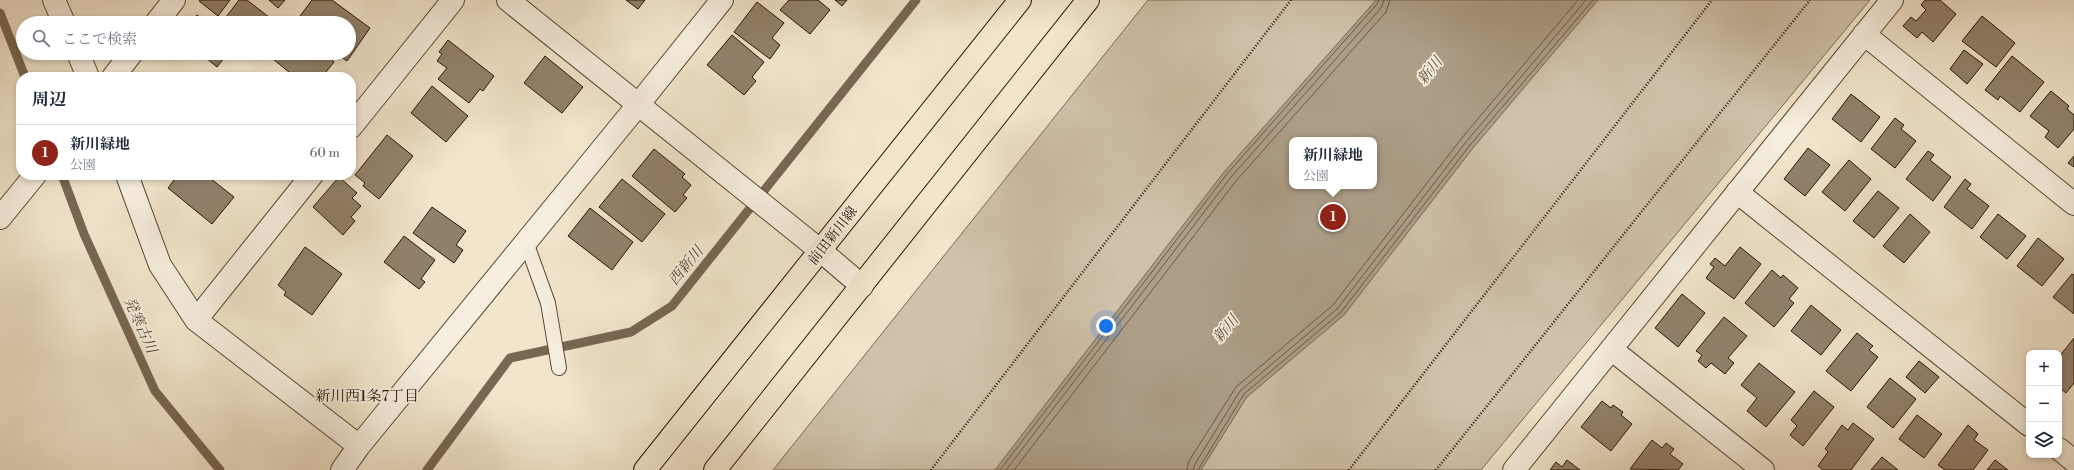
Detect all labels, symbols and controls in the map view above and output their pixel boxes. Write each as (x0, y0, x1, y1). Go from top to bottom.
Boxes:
search box (16, 16, 356, 60)
icon: search (30, 27, 52, 49)
text: ここで検索 (62, 30, 137, 49)
water label: 新川 (1413, 52, 1448, 89)
text: 周辺 (32, 89, 66, 111)
text: 新川緑地 (70, 135, 130, 154)
popup (1289, 137, 1377, 189)
text: 1 (42, 145, 48, 161)
text: 60 m (309, 145, 340, 161)
text: 新川緑地 (1303, 146, 1363, 165)
text: 公園 (70, 157, 96, 173)
text: 公園 (1303, 168, 1329, 184)
pin: 1 (1320, 202, 1346, 232)
street label: 前田新川線 (804, 203, 862, 269)
water label: 西新川 (664, 241, 709, 289)
water label: 発寒古川 (119, 294, 162, 358)
water label: 新川 (1209, 310, 1244, 347)
your location (1096, 316, 1116, 336)
map controls (2026, 350, 2062, 458)
button: + (2026, 350, 2062, 386)
button: − (2026, 386, 2062, 422)
district label: 新川西1条7丁目 (315, 387, 419, 406)
button: layers (2026, 422, 2062, 458)

